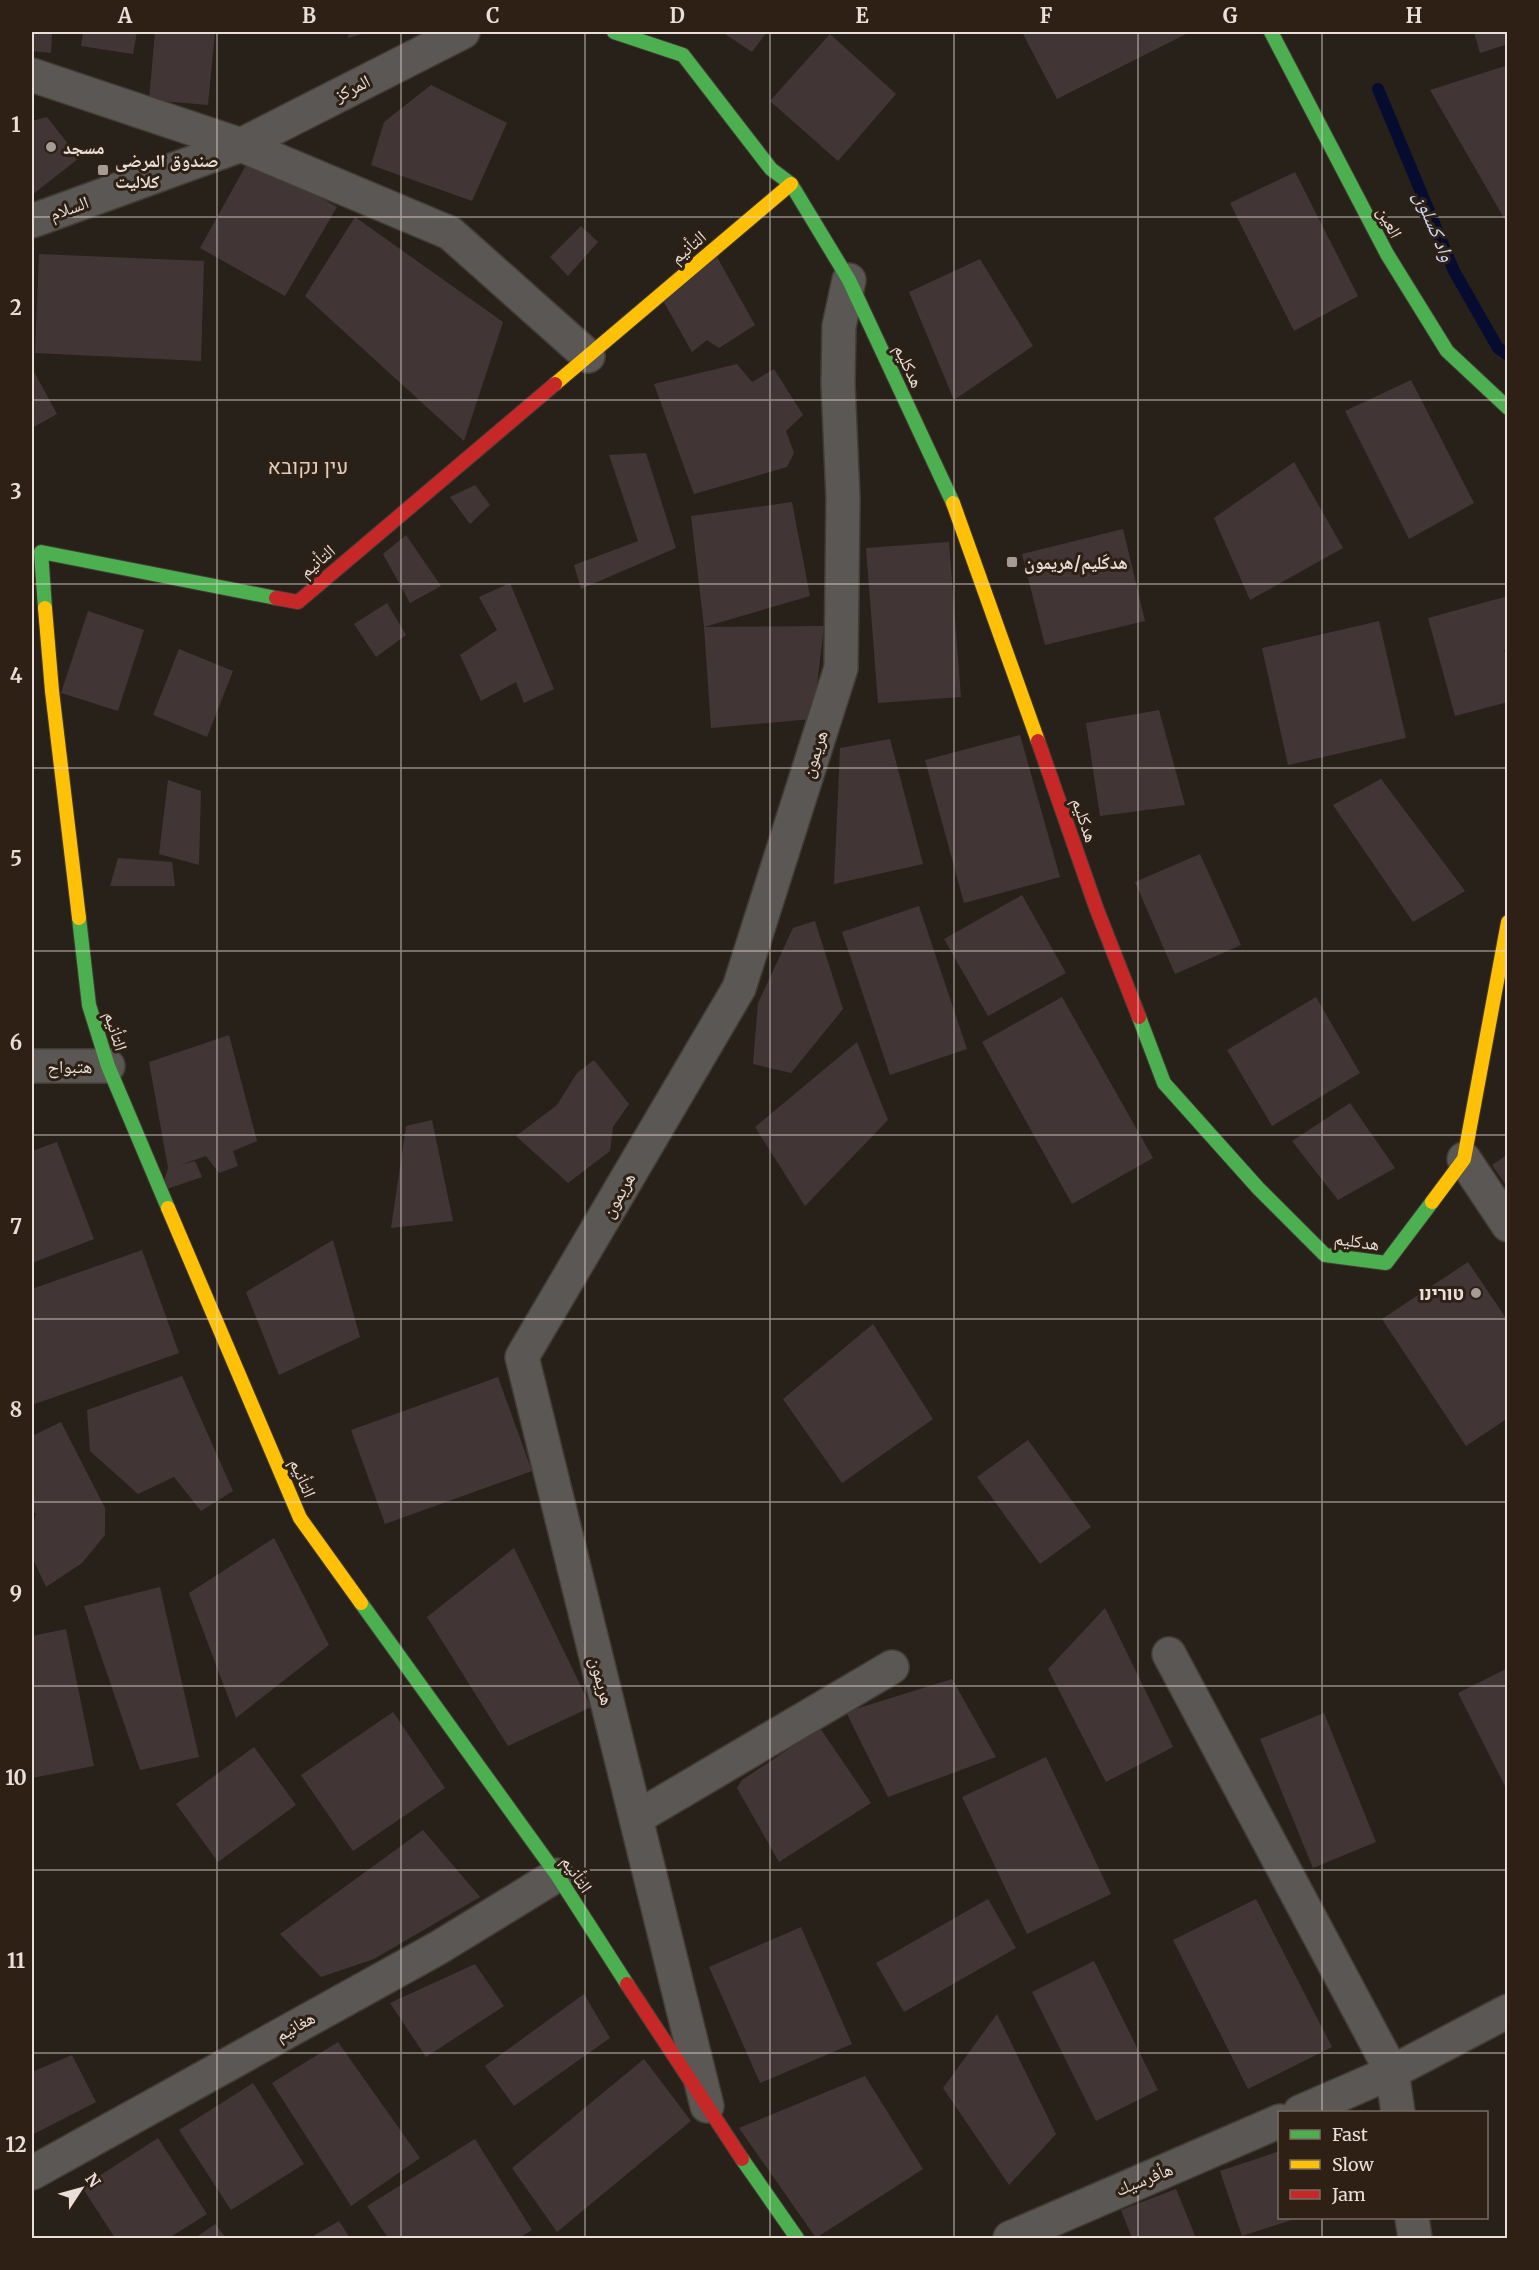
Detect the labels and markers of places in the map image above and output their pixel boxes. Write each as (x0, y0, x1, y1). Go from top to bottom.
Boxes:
place label: مسجد (63, 136, 105, 159)
marker: مسجد (44, 140, 58, 154)
place label: صندوق المرضى كلاليت (115, 149, 219, 193)
marker: صندوق المرضى كلاليت (96, 163, 110, 177)
place label: هدكَليم/هريمون (1024, 551, 1128, 575)
marker: هدكَليم/هريمون (1005, 555, 1019, 569)
place label: טורינו (1419, 1282, 1464, 1305)
marker: טורינו (1469, 1286, 1483, 1300)

